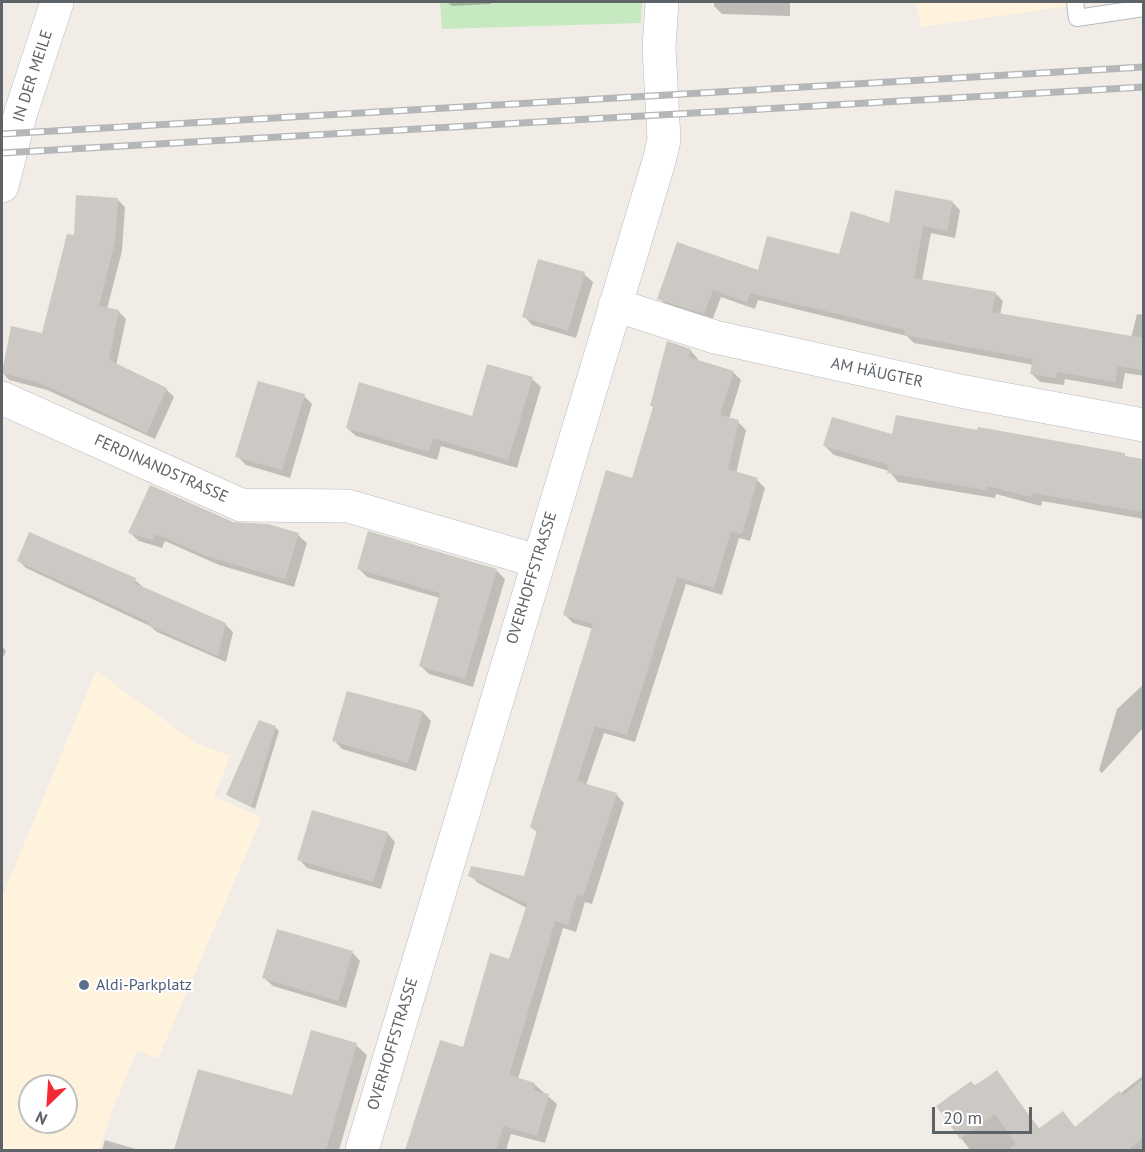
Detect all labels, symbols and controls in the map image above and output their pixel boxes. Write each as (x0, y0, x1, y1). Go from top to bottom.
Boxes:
street label: IN DER MEILE (9, 28, 57, 124)
street label: AM HÄUGTER (829, 354, 925, 392)
street label: FERDINANDSTRASSE (91, 431, 231, 507)
street label: OVERHOFFSTRASSE (503, 510, 561, 646)
place label: Aldi-Parkplatz (96, 975, 192, 995)
street label: OVERHOFFSTRASSE (364, 976, 422, 1112)
marker: Aldi-Parkplatz (77, 978, 91, 992)
north arrow (18, 1074, 78, 1134)
scale bar (935, 1095, 1036, 1133)
text: 20 m (943, 1106, 982, 1129)
text: N (32, 1107, 50, 1130)

